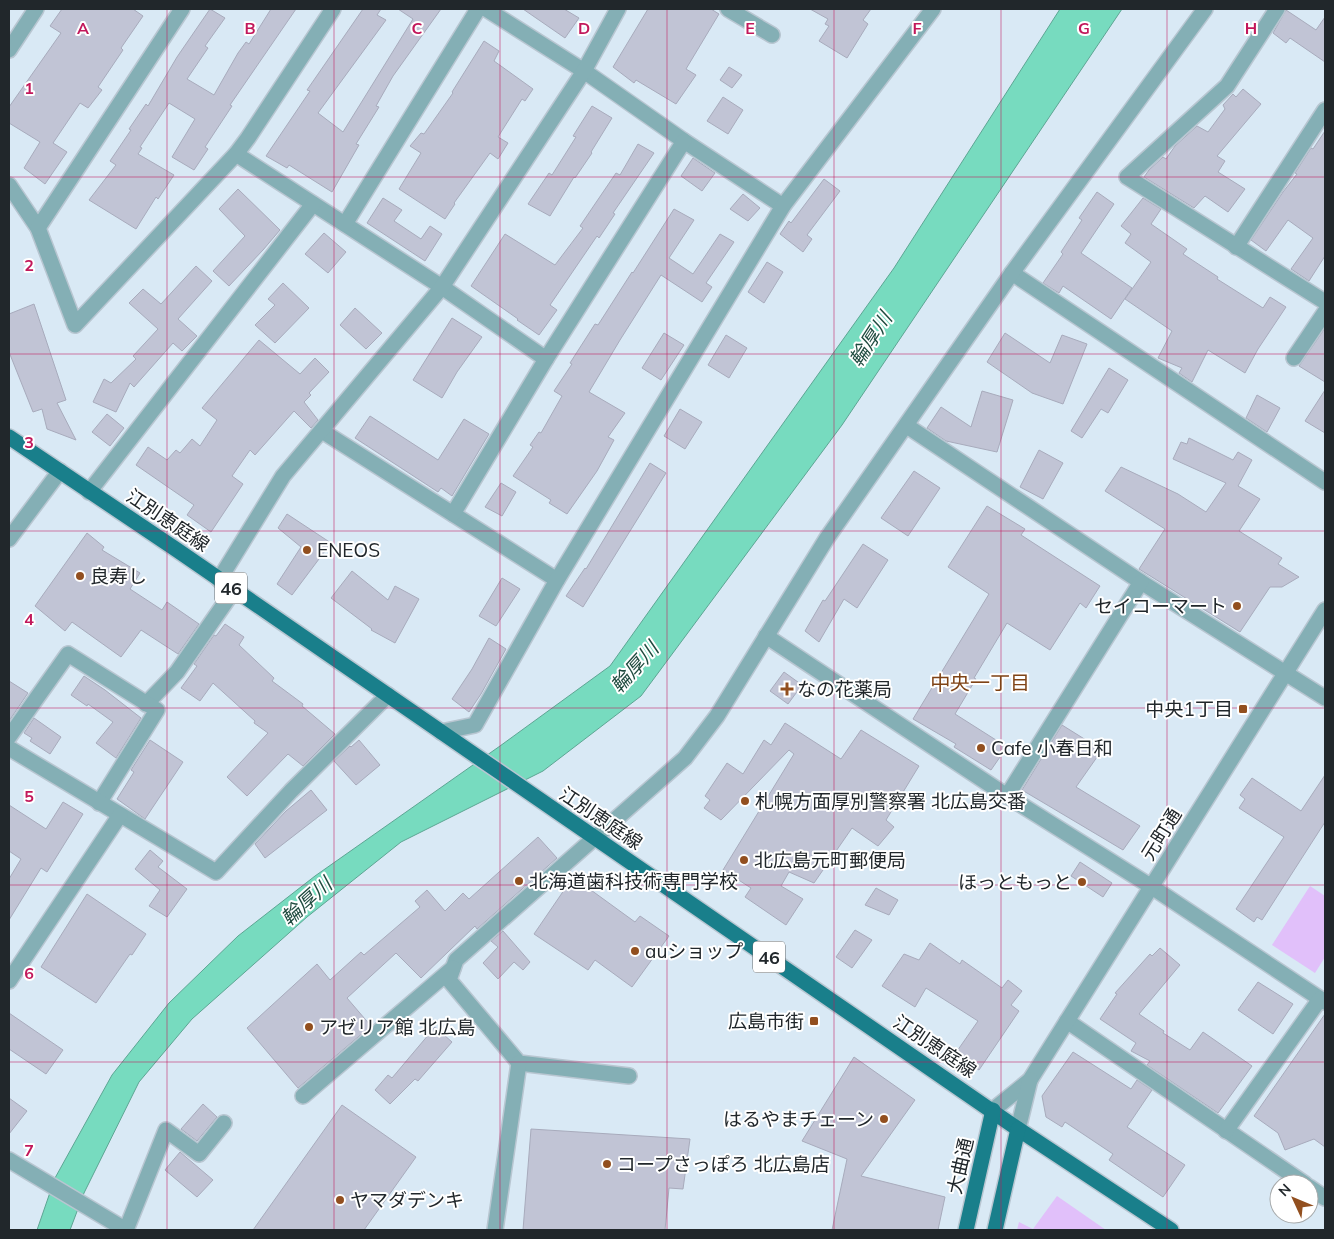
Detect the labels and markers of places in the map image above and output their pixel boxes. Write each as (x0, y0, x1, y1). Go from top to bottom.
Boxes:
place label: ENEOS (317, 538, 380, 562)
marker: ENEOS (301, 544, 313, 556)
place label: 良寿し (90, 564, 147, 588)
marker: 良寿し (74, 570, 86, 582)
place label: セイコーマート (1094, 594, 1227, 618)
marker: セイコーマート (1231, 600, 1243, 612)
place label: なの花薬局 (797, 677, 892, 701)
marker: なの花薬局 (781, 683, 793, 695)
place label: 中央1丁目 (1146, 697, 1233, 721)
marker: 中央1丁目 (1237, 703, 1249, 715)
place label: Cafe 小春日和 (991, 736, 1113, 760)
marker: Cafe 小春日和 (975, 742, 987, 754)
place label: 札幌方面厚別警察署 北広島交番 (755, 789, 1026, 813)
marker: 札幌方面厚別警察署 北広島交番 (739, 795, 751, 807)
place label: 北広島元町郵便局 (754, 848, 906, 872)
marker: 北広島元町郵便局 (738, 854, 750, 866)
place label: 北海道歯科技術専門学校 (529, 869, 738, 893)
place label: ほっともっと (958, 870, 1072, 894)
marker: 北海道歯科技術専門学校 (513, 875, 525, 887)
marker: ほっともっと (1076, 876, 1088, 888)
place label: auショップ (645, 939, 743, 963)
marker: auショップ (629, 945, 641, 957)
place label: 広島市街 (728, 1009, 804, 1033)
place label: アゼリア館 北広島 (319, 1015, 476, 1039)
marker: 広島市街 (808, 1015, 820, 1027)
marker: アゼリア館 北広島 (303, 1021, 315, 1033)
place label: はるやまチェーン (723, 1107, 874, 1131)
marker: はるやまチェーン (878, 1113, 890, 1125)
place label: コープさっぽろ 北広島店 (617, 1152, 830, 1176)
marker: コープさっぽろ 北広島店 (601, 1158, 613, 1170)
place label: ヤマダデンキ (350, 1188, 464, 1212)
marker: ヤマダデンキ (334, 1194, 346, 1206)

